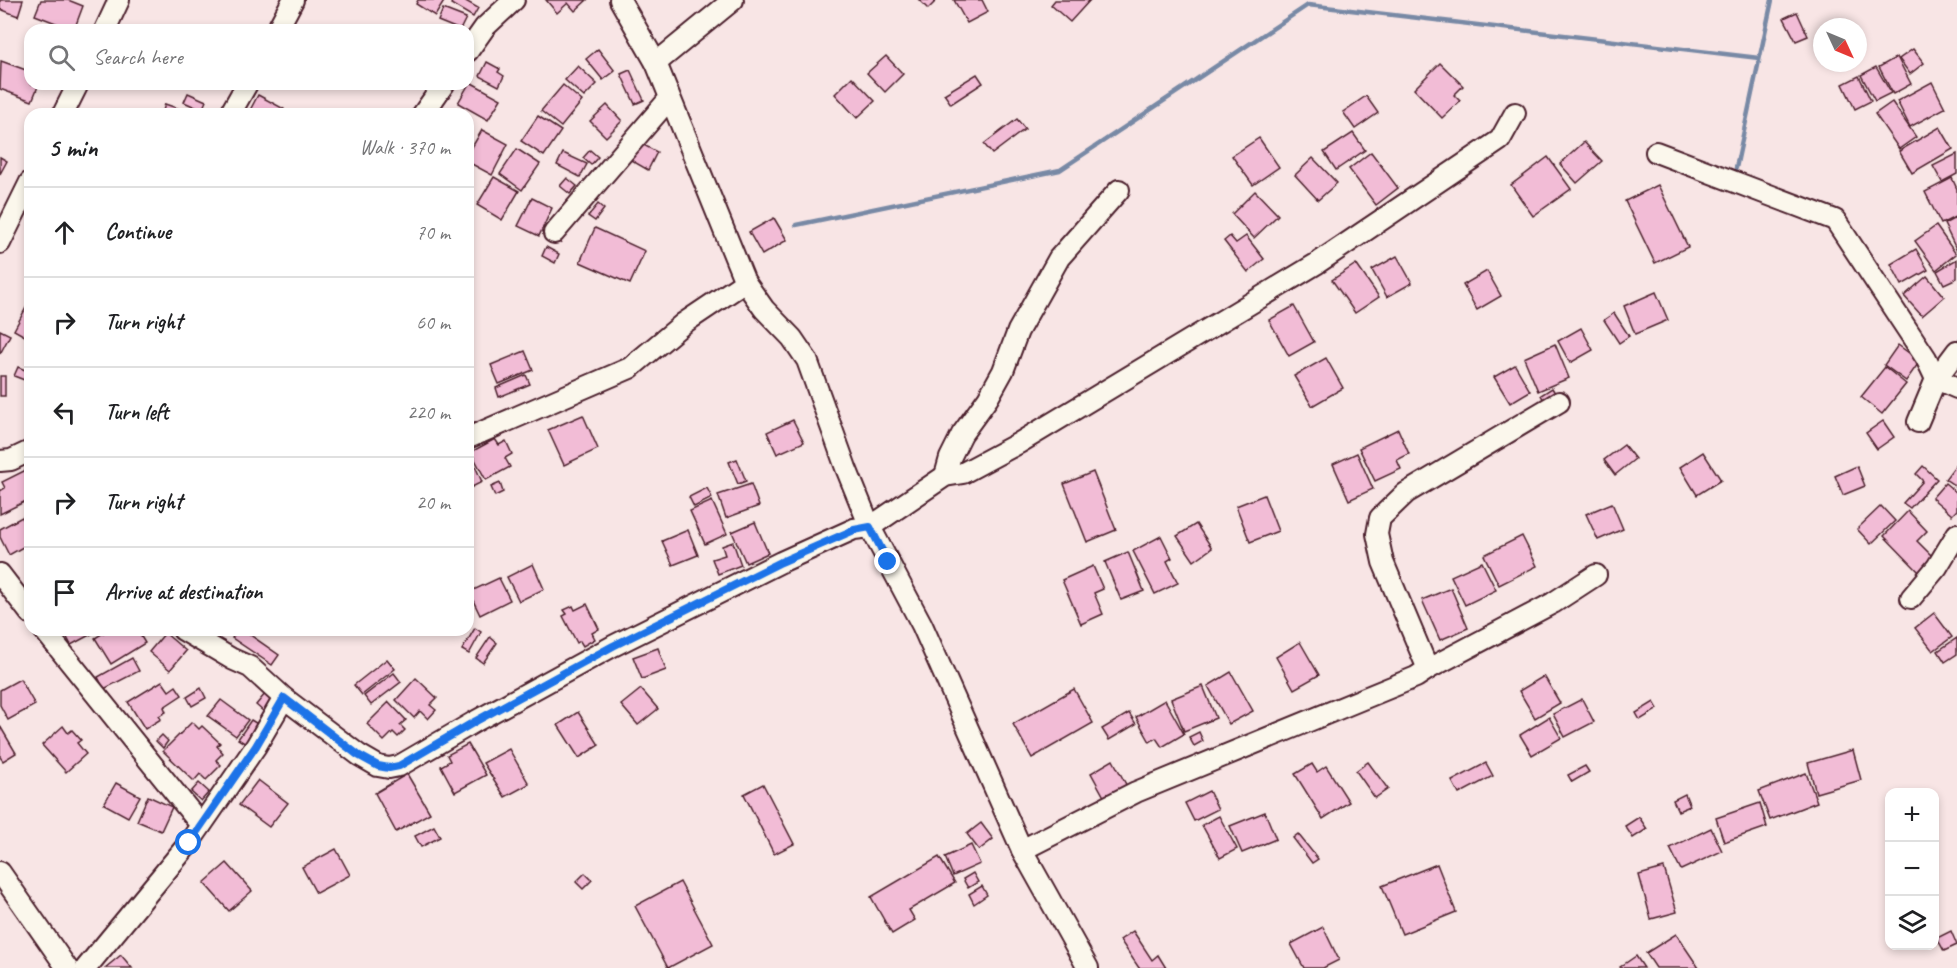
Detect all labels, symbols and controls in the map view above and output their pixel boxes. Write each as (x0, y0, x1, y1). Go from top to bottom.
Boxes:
north arrow (1813, 18, 1867, 72)
search box (24, 24, 474, 90)
icon: search (45, 41, 78, 74)
text: Search here (93, 43, 183, 71)
text: 5 min (48, 131, 97, 164)
text: Walk · 370 m (360, 135, 450, 160)
icon: ahead (48, 216, 81, 249)
text: Continue (105, 218, 171, 246)
text: 70 m (416, 220, 450, 245)
icon: right (48, 306, 81, 339)
text: Turn right (105, 308, 182, 336)
text: 60 m (416, 310, 450, 335)
icon: left (48, 396, 81, 429)
text: Turn left (105, 398, 169, 426)
text: 220 m (407, 400, 450, 425)
icon: right (48, 486, 81, 519)
text: Turn right (105, 488, 182, 516)
text: 20 m (416, 490, 450, 515)
route end (874, 548, 900, 574)
icon: arrive (48, 576, 81, 609)
text: Arrive at destination (105, 578, 262, 606)
map controls (1885, 788, 1939, 950)
button: + (1885, 788, 1939, 842)
route start (175, 829, 201, 855)
button: − (1885, 842, 1939, 896)
button: layers (1885, 896, 1939, 950)

